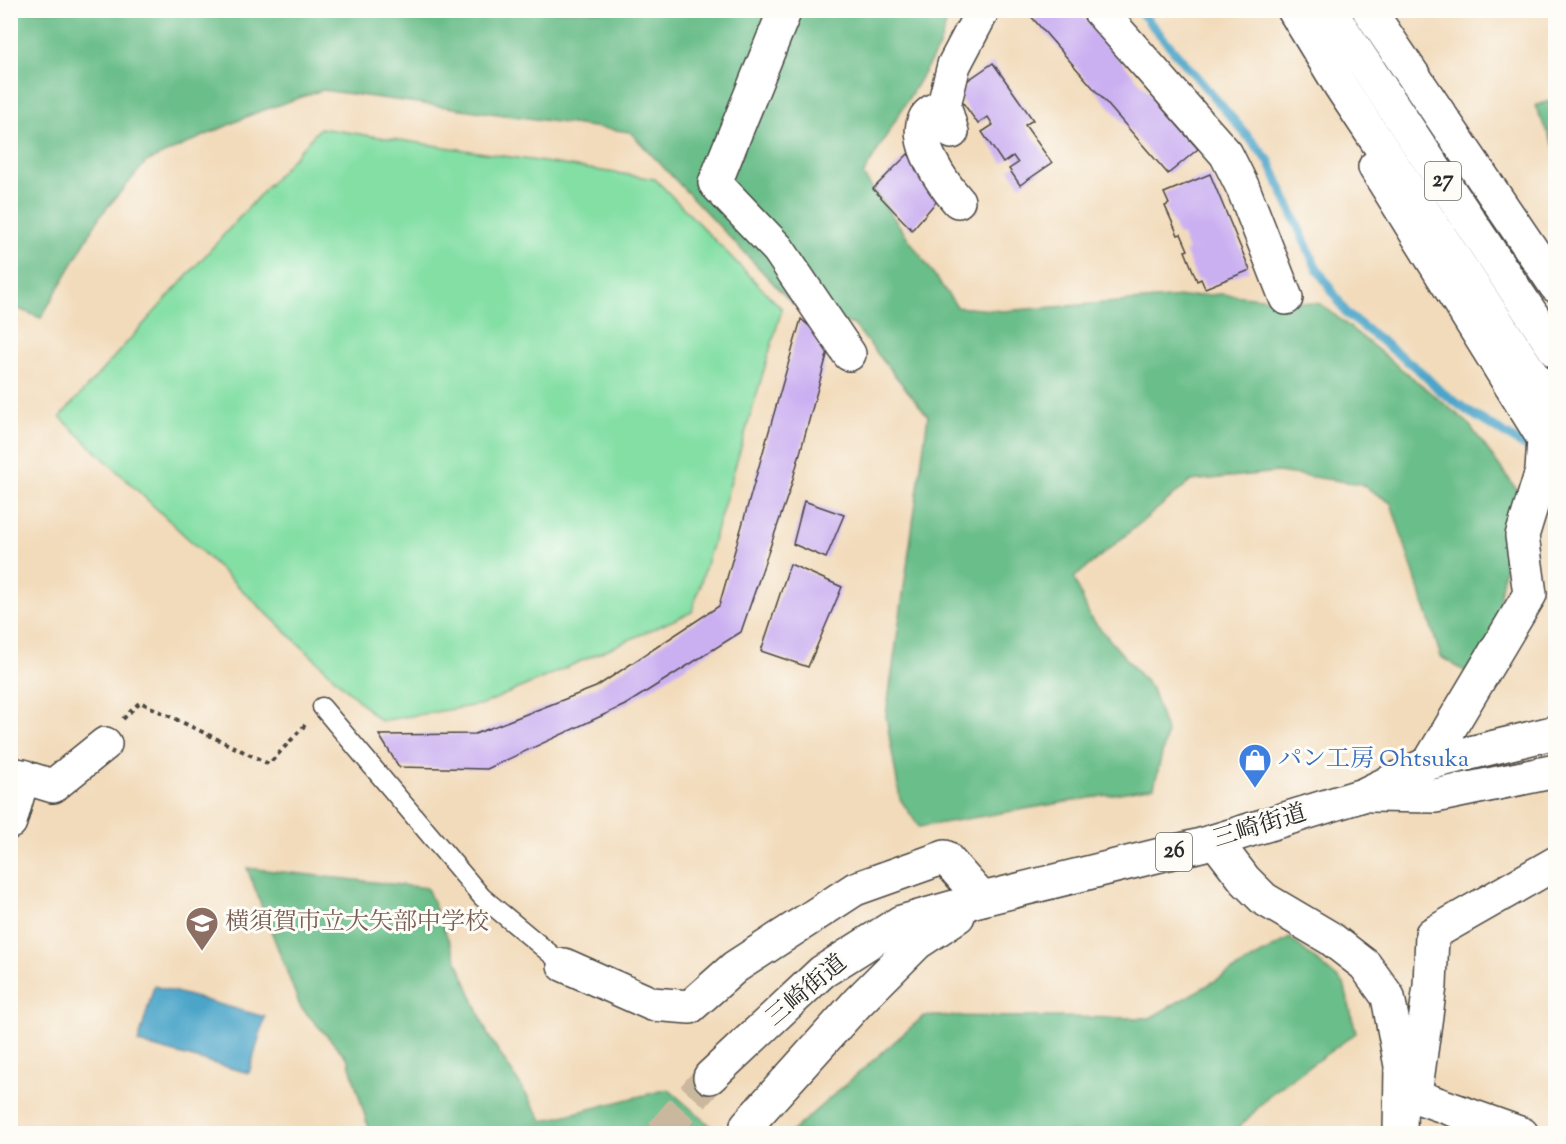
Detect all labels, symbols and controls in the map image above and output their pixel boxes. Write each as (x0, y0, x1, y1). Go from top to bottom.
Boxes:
road number: 27 (1425, 162, 1461, 200)
shop icon: パン工房 Ohtsuka (1237, 742, 1273, 789)
place label: パン工房 Ohtsuka (1278, 743, 1469, 777)
street label: 三崎街道 (1209, 797, 1311, 857)
road number: 26 (1156, 833, 1192, 871)
school or university icon: 横須賀市立大矢部中学校 (184, 905, 220, 952)
place label: 横須賀市立大矢部中学校 (225, 906, 489, 940)
street label: 三崎街道 (759, 947, 855, 1035)

